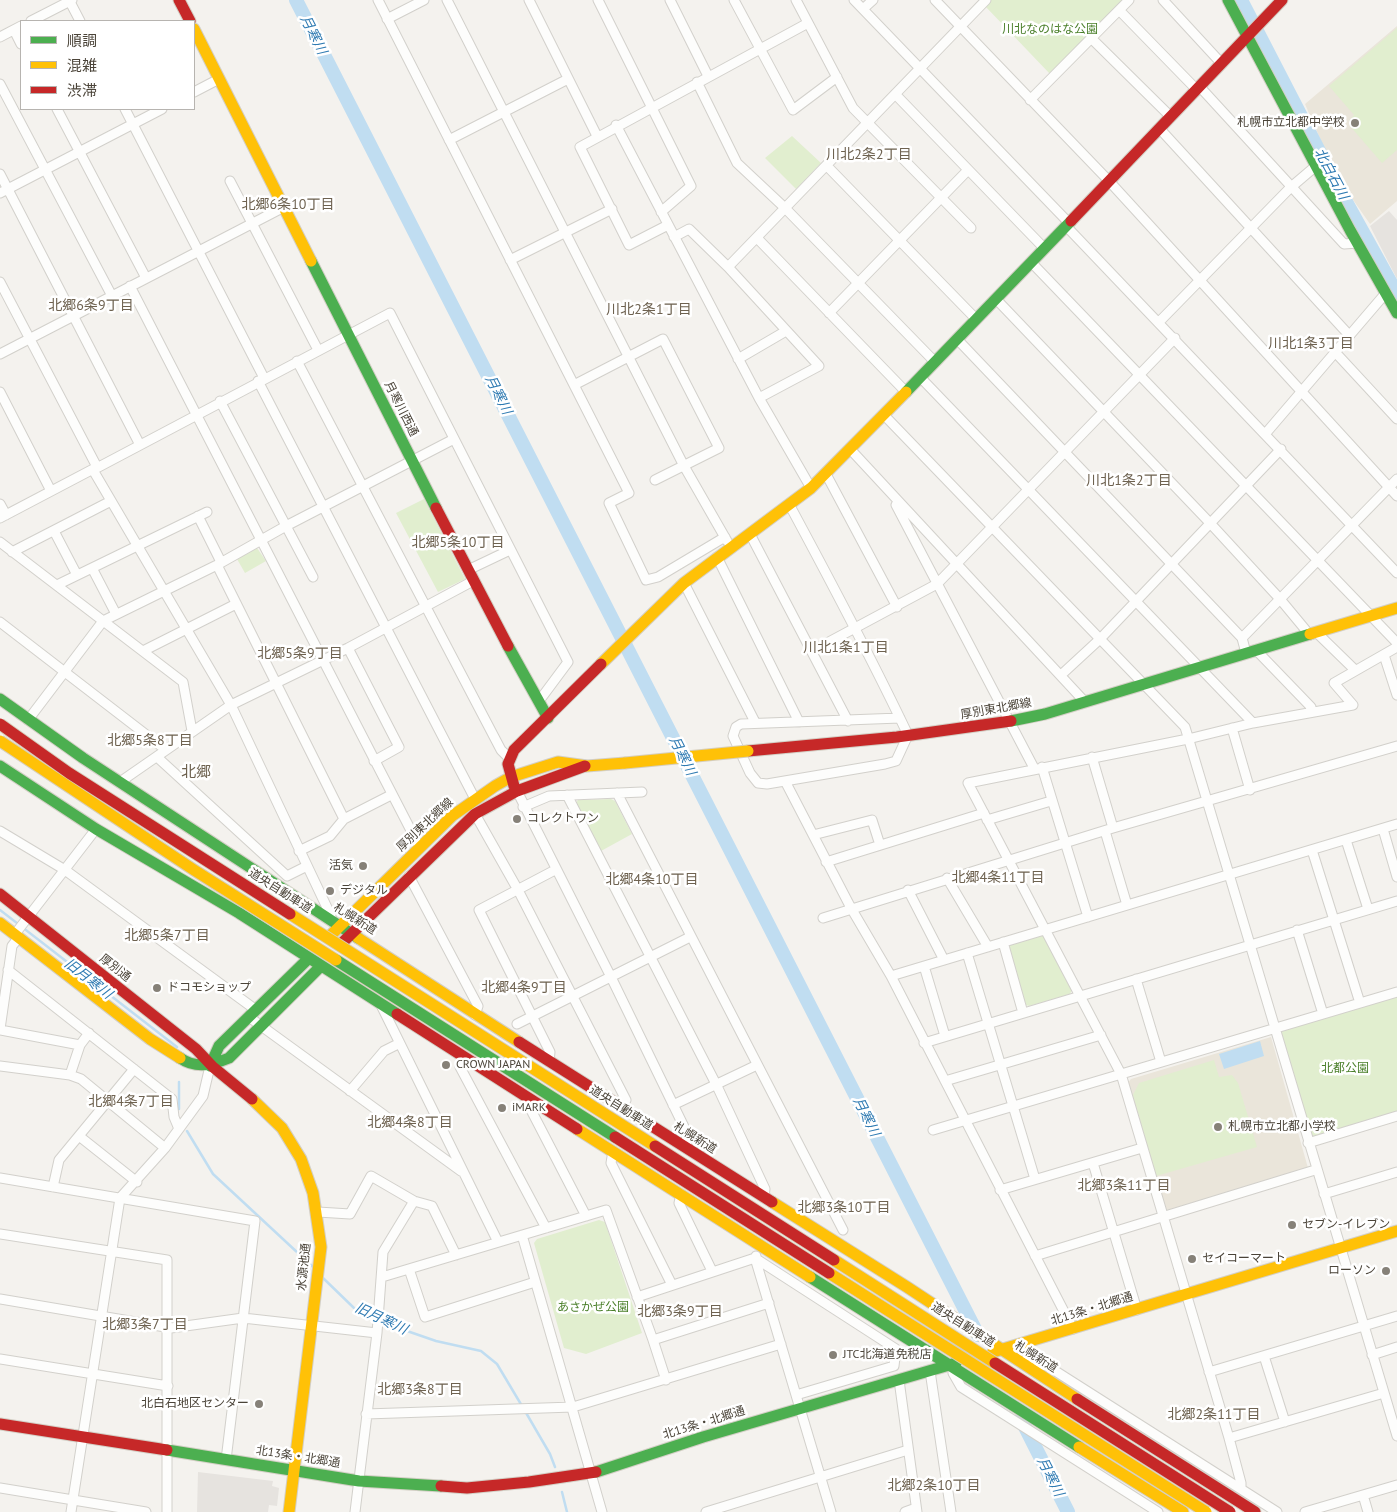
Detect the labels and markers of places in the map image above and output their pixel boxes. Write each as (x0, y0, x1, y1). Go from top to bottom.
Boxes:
place label: 札幌市立北都中学校 (1237, 116, 1345, 130)
marker: 札幌市立北都中学校 (1349, 117, 1361, 129)
place label: コレクトワン (527, 812, 599, 826)
marker: コレクトワン (511, 813, 523, 825)
place label: 活気 (329, 859, 353, 873)
marker: 活気 (357, 860, 369, 872)
place label: デジタル (340, 884, 388, 898)
marker: デジタル (324, 885, 336, 897)
place label: ドコモショップ (167, 981, 251, 995)
marker: ドコモショップ (151, 982, 163, 994)
place label: CROWN JAPAN (456, 1058, 530, 1072)
marker: CROWN JAPAN (440, 1059, 452, 1071)
place label: iMARK (512, 1101, 546, 1115)
marker: iMARK (496, 1102, 508, 1114)
place label: 札幌市立北都小学校 (1228, 1120, 1336, 1134)
marker: 札幌市立北都小学校 (1212, 1121, 1224, 1133)
place label: セブン-イレブン (1302, 1218, 1390, 1232)
marker: セブン-イレブン (1286, 1219, 1298, 1231)
place label: セイコーマート (1202, 1252, 1286, 1266)
marker: セイコーマート (1186, 1253, 1198, 1265)
place label: ローソン (1328, 1264, 1376, 1278)
marker: ローソン (1380, 1265, 1392, 1277)
place label: JTC北海道免税店 (843, 1348, 931, 1362)
marker: JTC北海道免税店 (827, 1349, 839, 1361)
place label: 北白石地区センター (141, 1397, 249, 1411)
marker: 北白石地区センター (253, 1398, 265, 1410)

